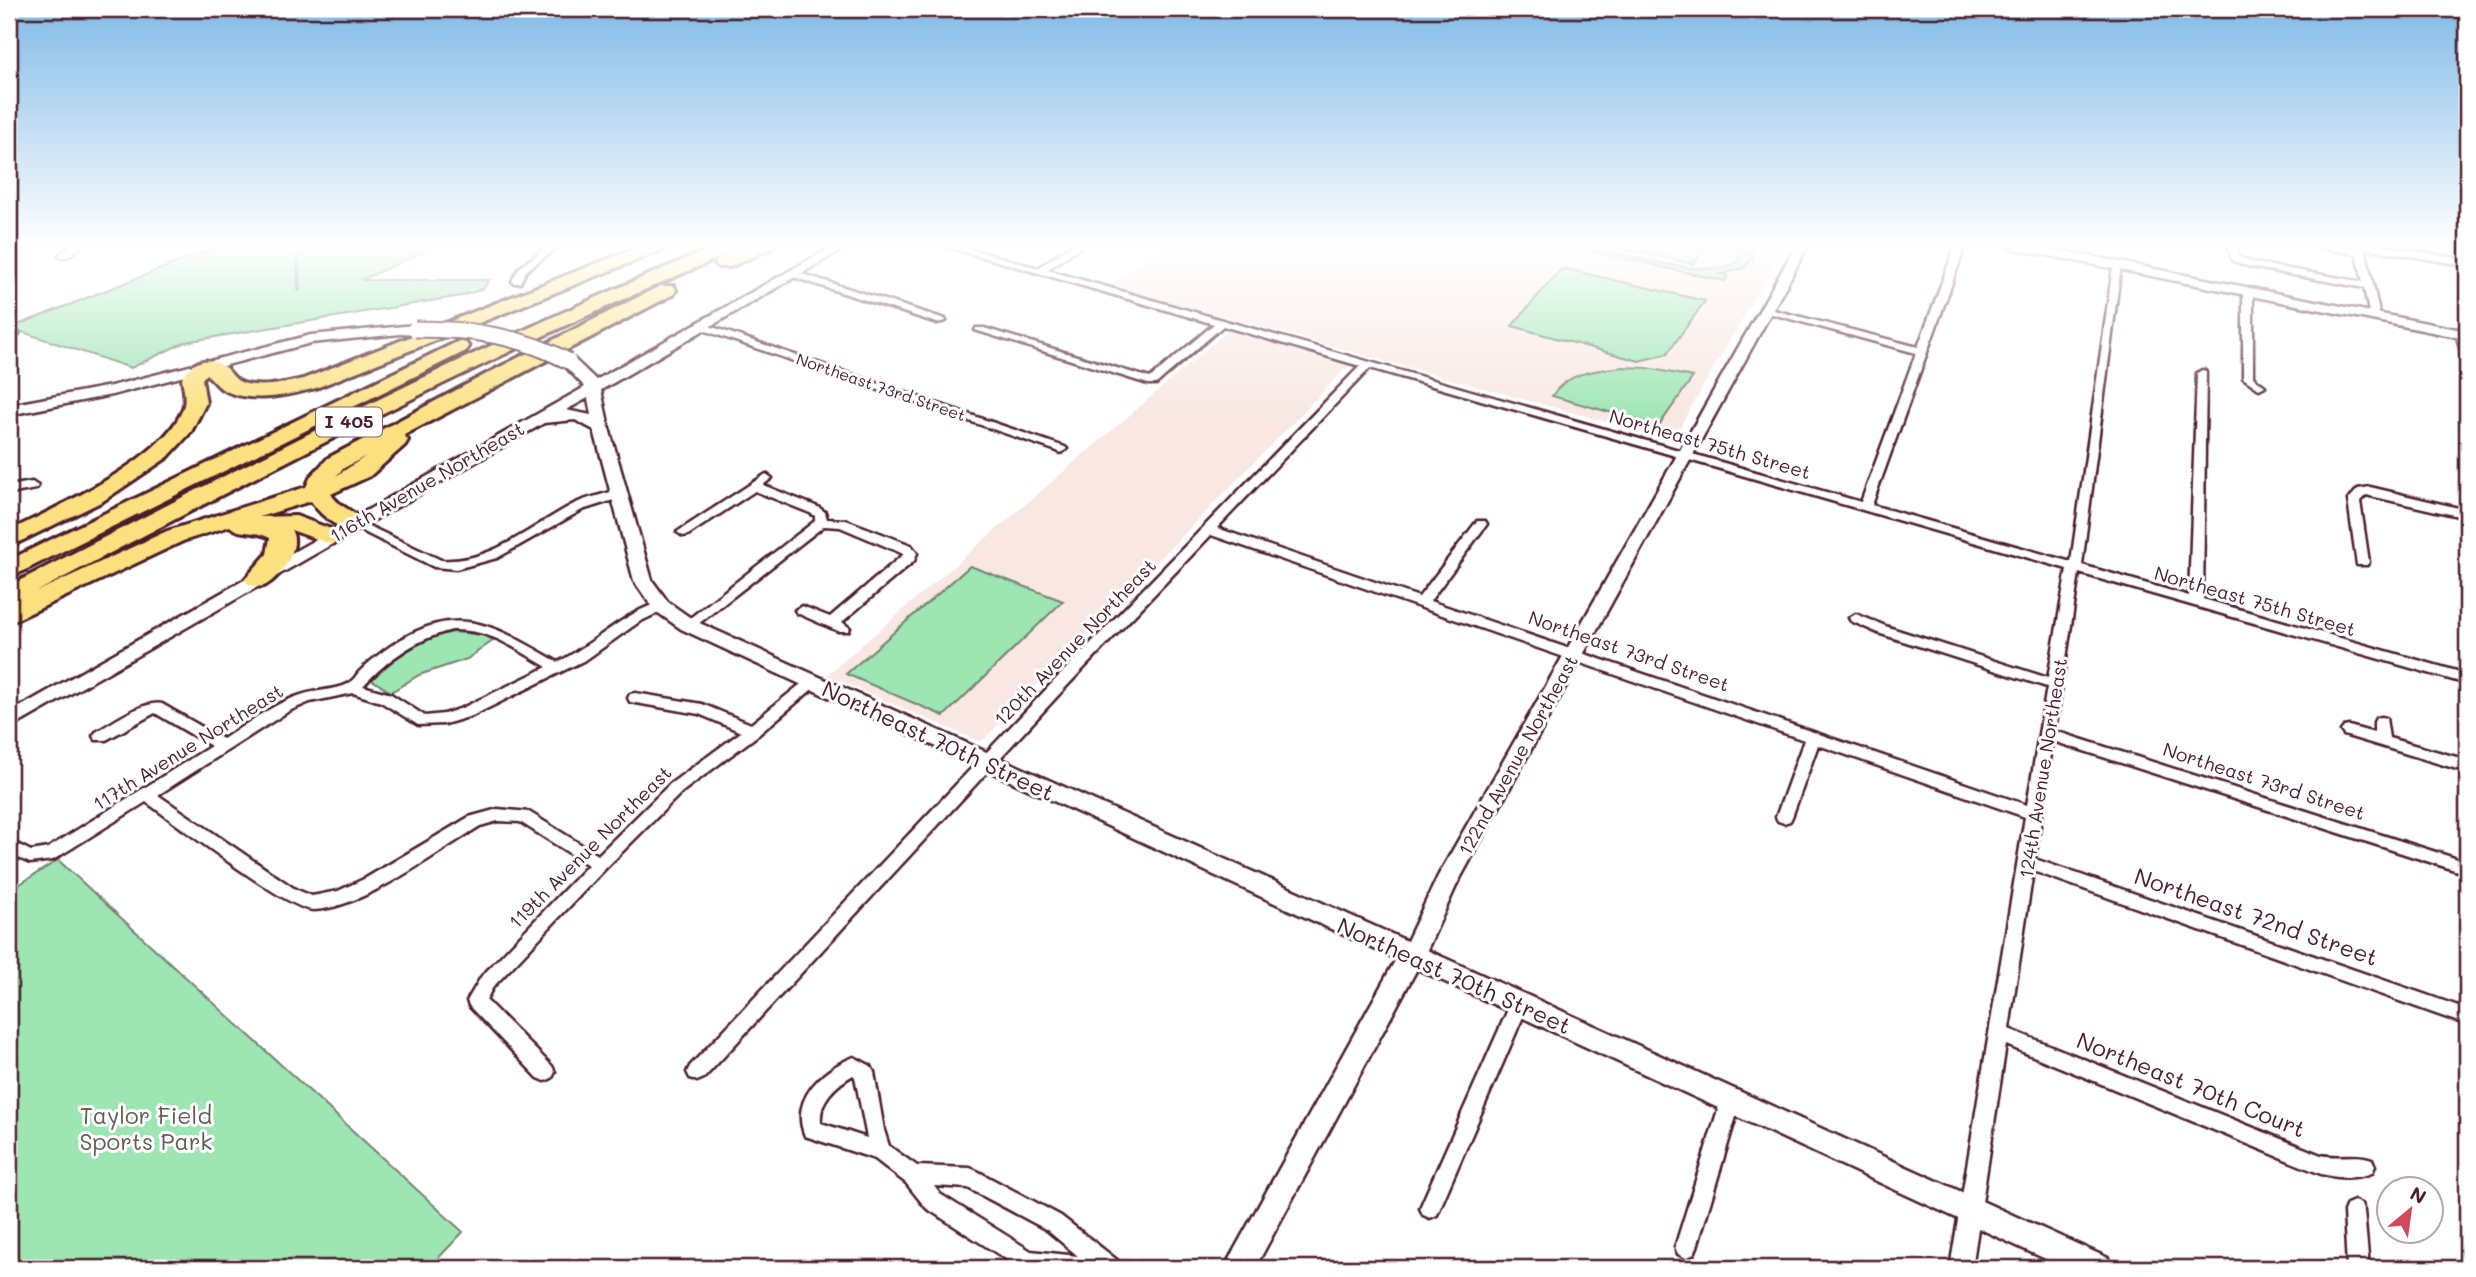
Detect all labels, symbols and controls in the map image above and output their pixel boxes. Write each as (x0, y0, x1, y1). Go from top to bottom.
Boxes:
street label: Northeast 73rd Street (794, 348, 969, 425)
street label: Northeast 75th Street (1607, 403, 1814, 484)
road number: I 405 (316, 408, 382, 436)
street label: 116th Avenue Northeast (325, 416, 528, 548)
street label: 120th Avenue Northeast (988, 553, 1161, 730)
street label: Northeast 75th Street (2152, 560, 2359, 641)
street label: Northeast 73rd Street (1525, 604, 1733, 697)
street label: 122nd Avenue Northeast (1452, 650, 1583, 859)
street label: 124th Avenue Northeast (2013, 656, 2072, 880)
street label: Northeast 70th Street (817, 673, 1059, 807)
street label: 117th Avenue Northeast (88, 678, 287, 815)
street label: Northeast 73rd Street (2160, 736, 2368, 825)
street label: 119th Avenue Northeast (503, 760, 676, 933)
street label: Northeast 72nd Street (2130, 860, 2382, 972)
street label: Northeast 70th Street (1333, 910, 1576, 1040)
street label: Northeast 70th Court (2073, 1024, 2310, 1144)
park label: Taylor Field Sports Park (79, 1100, 213, 1156)
north arrow (2374, 1176, 2444, 1246)
text: N (2406, 1180, 2431, 1209)

